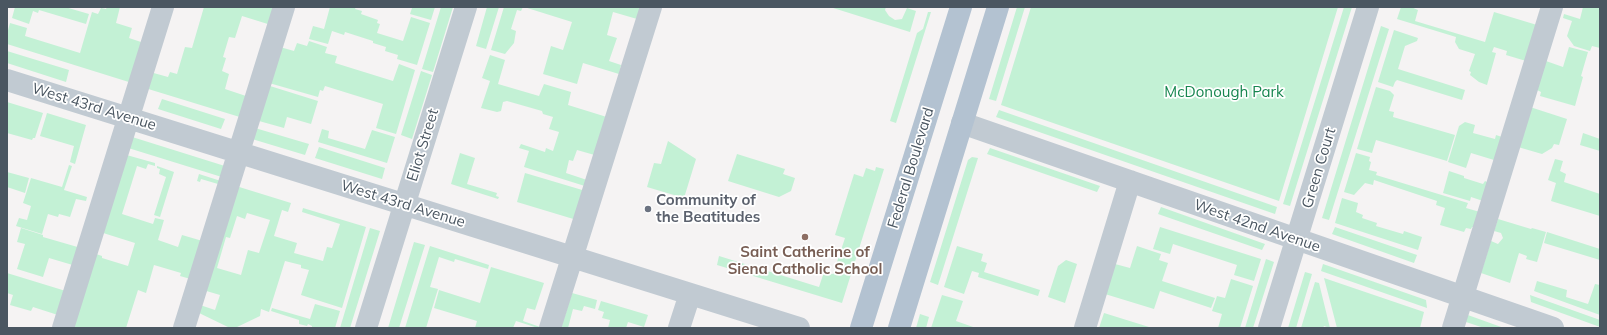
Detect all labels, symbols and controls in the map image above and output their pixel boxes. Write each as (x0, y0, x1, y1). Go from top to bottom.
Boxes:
street label: West 43rd Avenue (30, 80, 158, 134)
park label: McDonough Park (1164, 83, 1284, 101)
street label: Federal Boulevard (884, 105, 938, 231)
street label: Eliot Street (403, 106, 443, 184)
street label: Green Court (1298, 125, 1340, 211)
street label: West 43rd Avenue (339, 177, 467, 231)
place label: Community of the Beatitudes (656, 191, 760, 226)
street label: West 42nd Avenue (1191, 196, 1323, 256)
marker: Community of the Beatitudes (643, 204, 653, 214)
marker: Saint Catherine of Siena Catholic School (800, 232, 810, 242)
place label: Saint Catherine of Siena Catholic School (728, 243, 882, 278)

